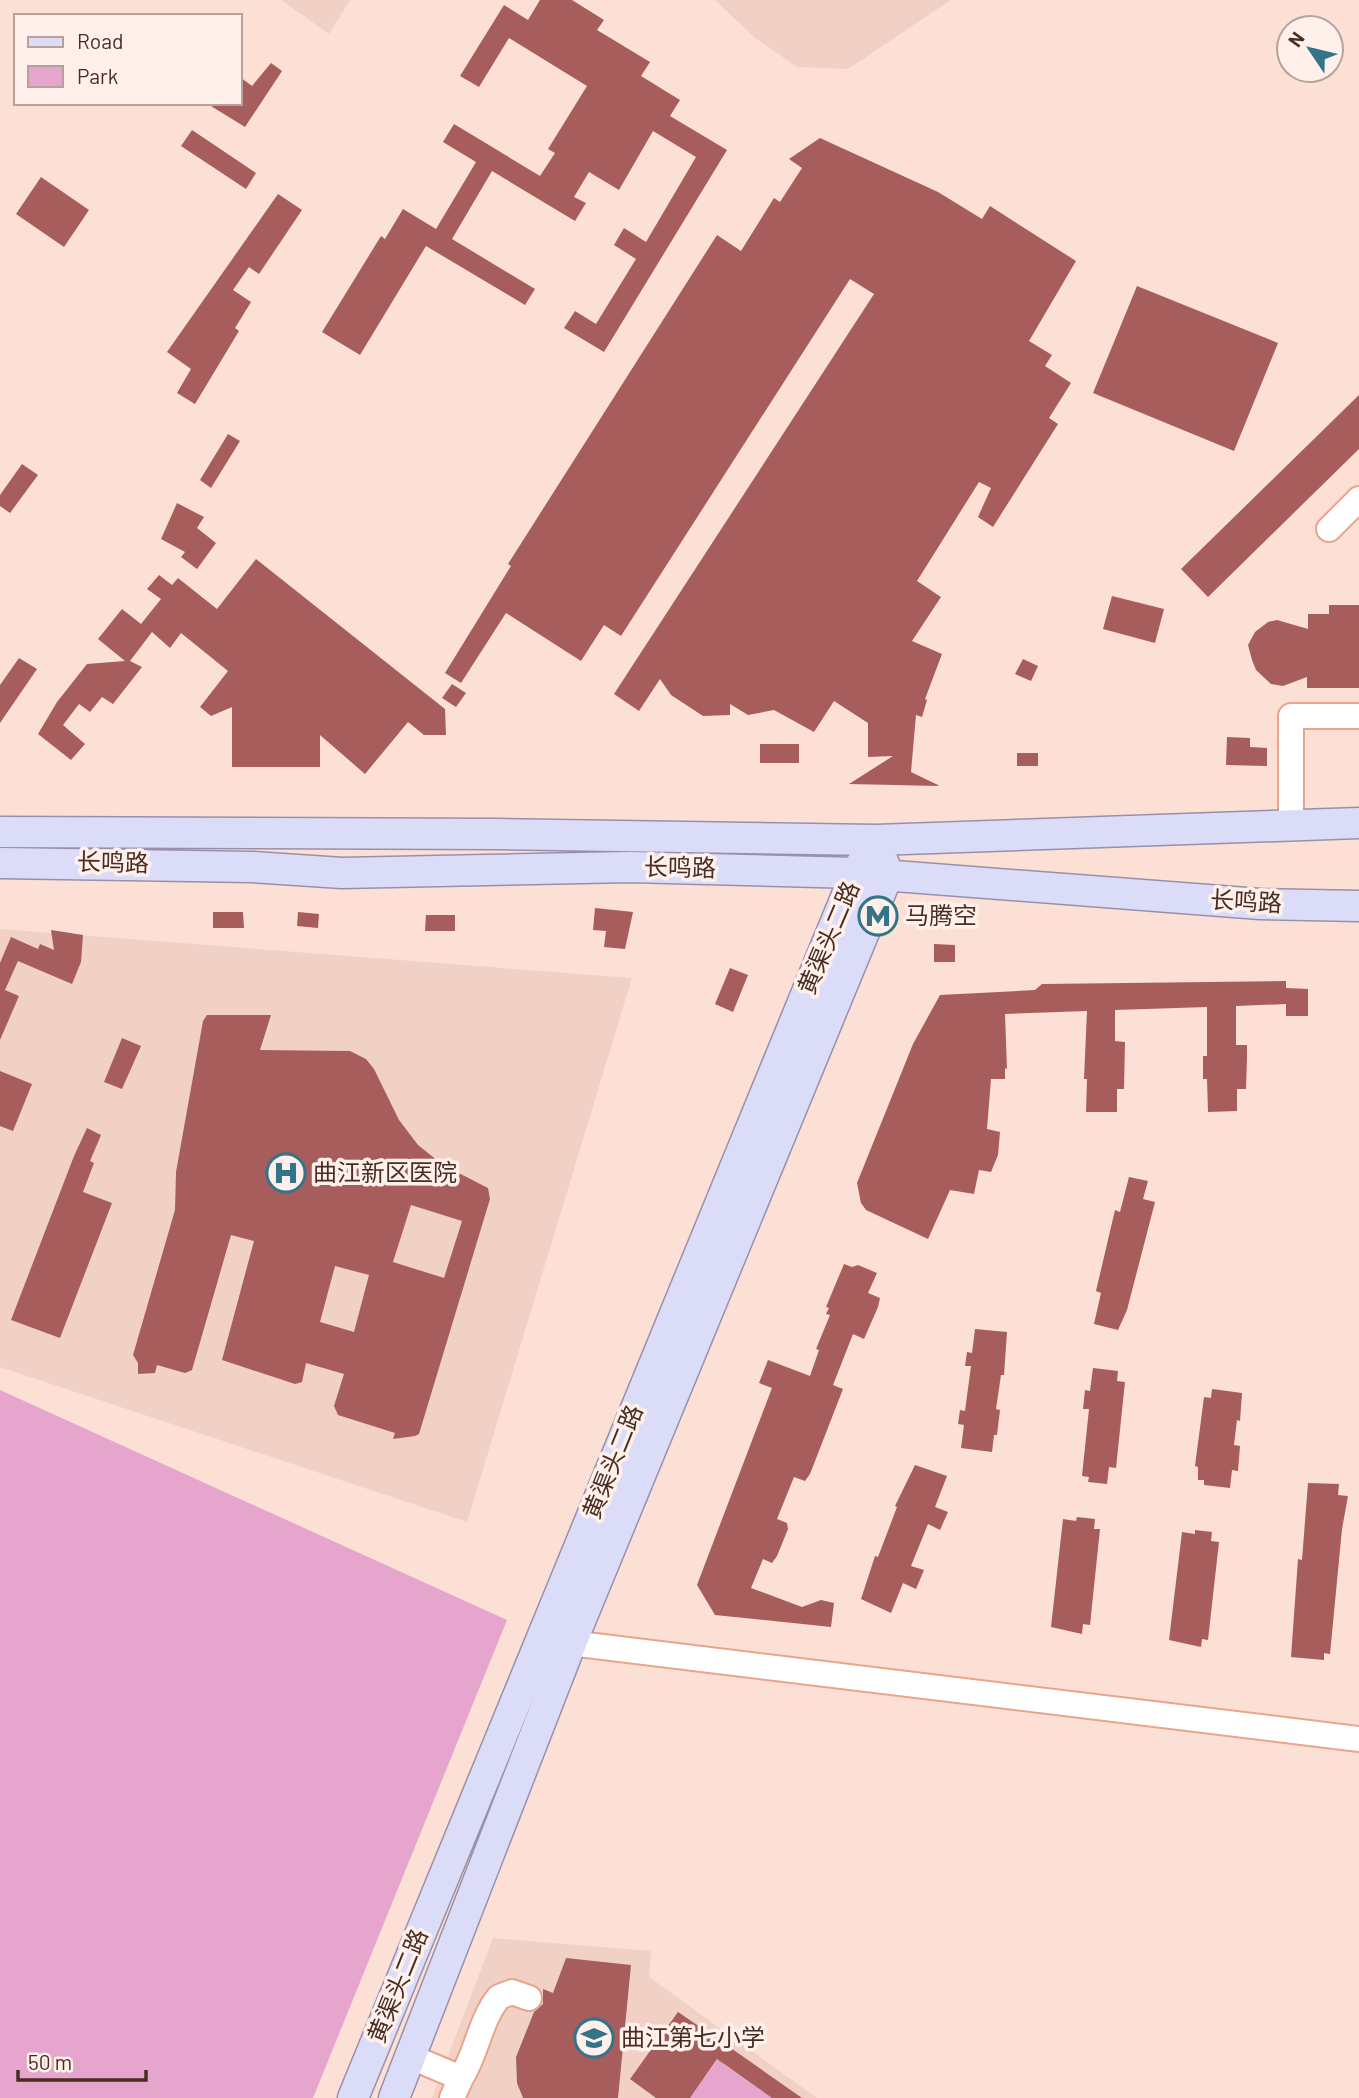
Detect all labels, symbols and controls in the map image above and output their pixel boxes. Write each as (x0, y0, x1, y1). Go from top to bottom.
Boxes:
legend (14, 14, 242, 105)
north arrow (1275, 14, 1345, 84)
text: N (1283, 27, 1309, 51)
text: Road (77, 28, 123, 53)
text: Park (77, 63, 118, 88)
street label: 长鸣路 (77, 846, 149, 877)
street label: 长鸣路 (644, 851, 716, 882)
street label: 黄渠头二路 (791, 877, 864, 998)
street label: 长鸣路 (1209, 884, 1283, 917)
metro station icon: 马腾空 (857, 895, 899, 937)
place label: 马腾空 (905, 900, 977, 929)
hospital icon: 曲江新区医院 (265, 1152, 307, 1194)
place label: 曲江新区医院 (313, 1157, 457, 1186)
street label: 黄渠头二路 (576, 1400, 648, 1523)
street label: 黄渠头二路 (361, 1924, 433, 2047)
school or university icon: 曲江第七小学 (573, 2017, 615, 2059)
place label: 曲江第七小学 (621, 2022, 765, 2051)
scale bar (18, 2038, 145, 2082)
text: 50 m (28, 2049, 72, 2074)

